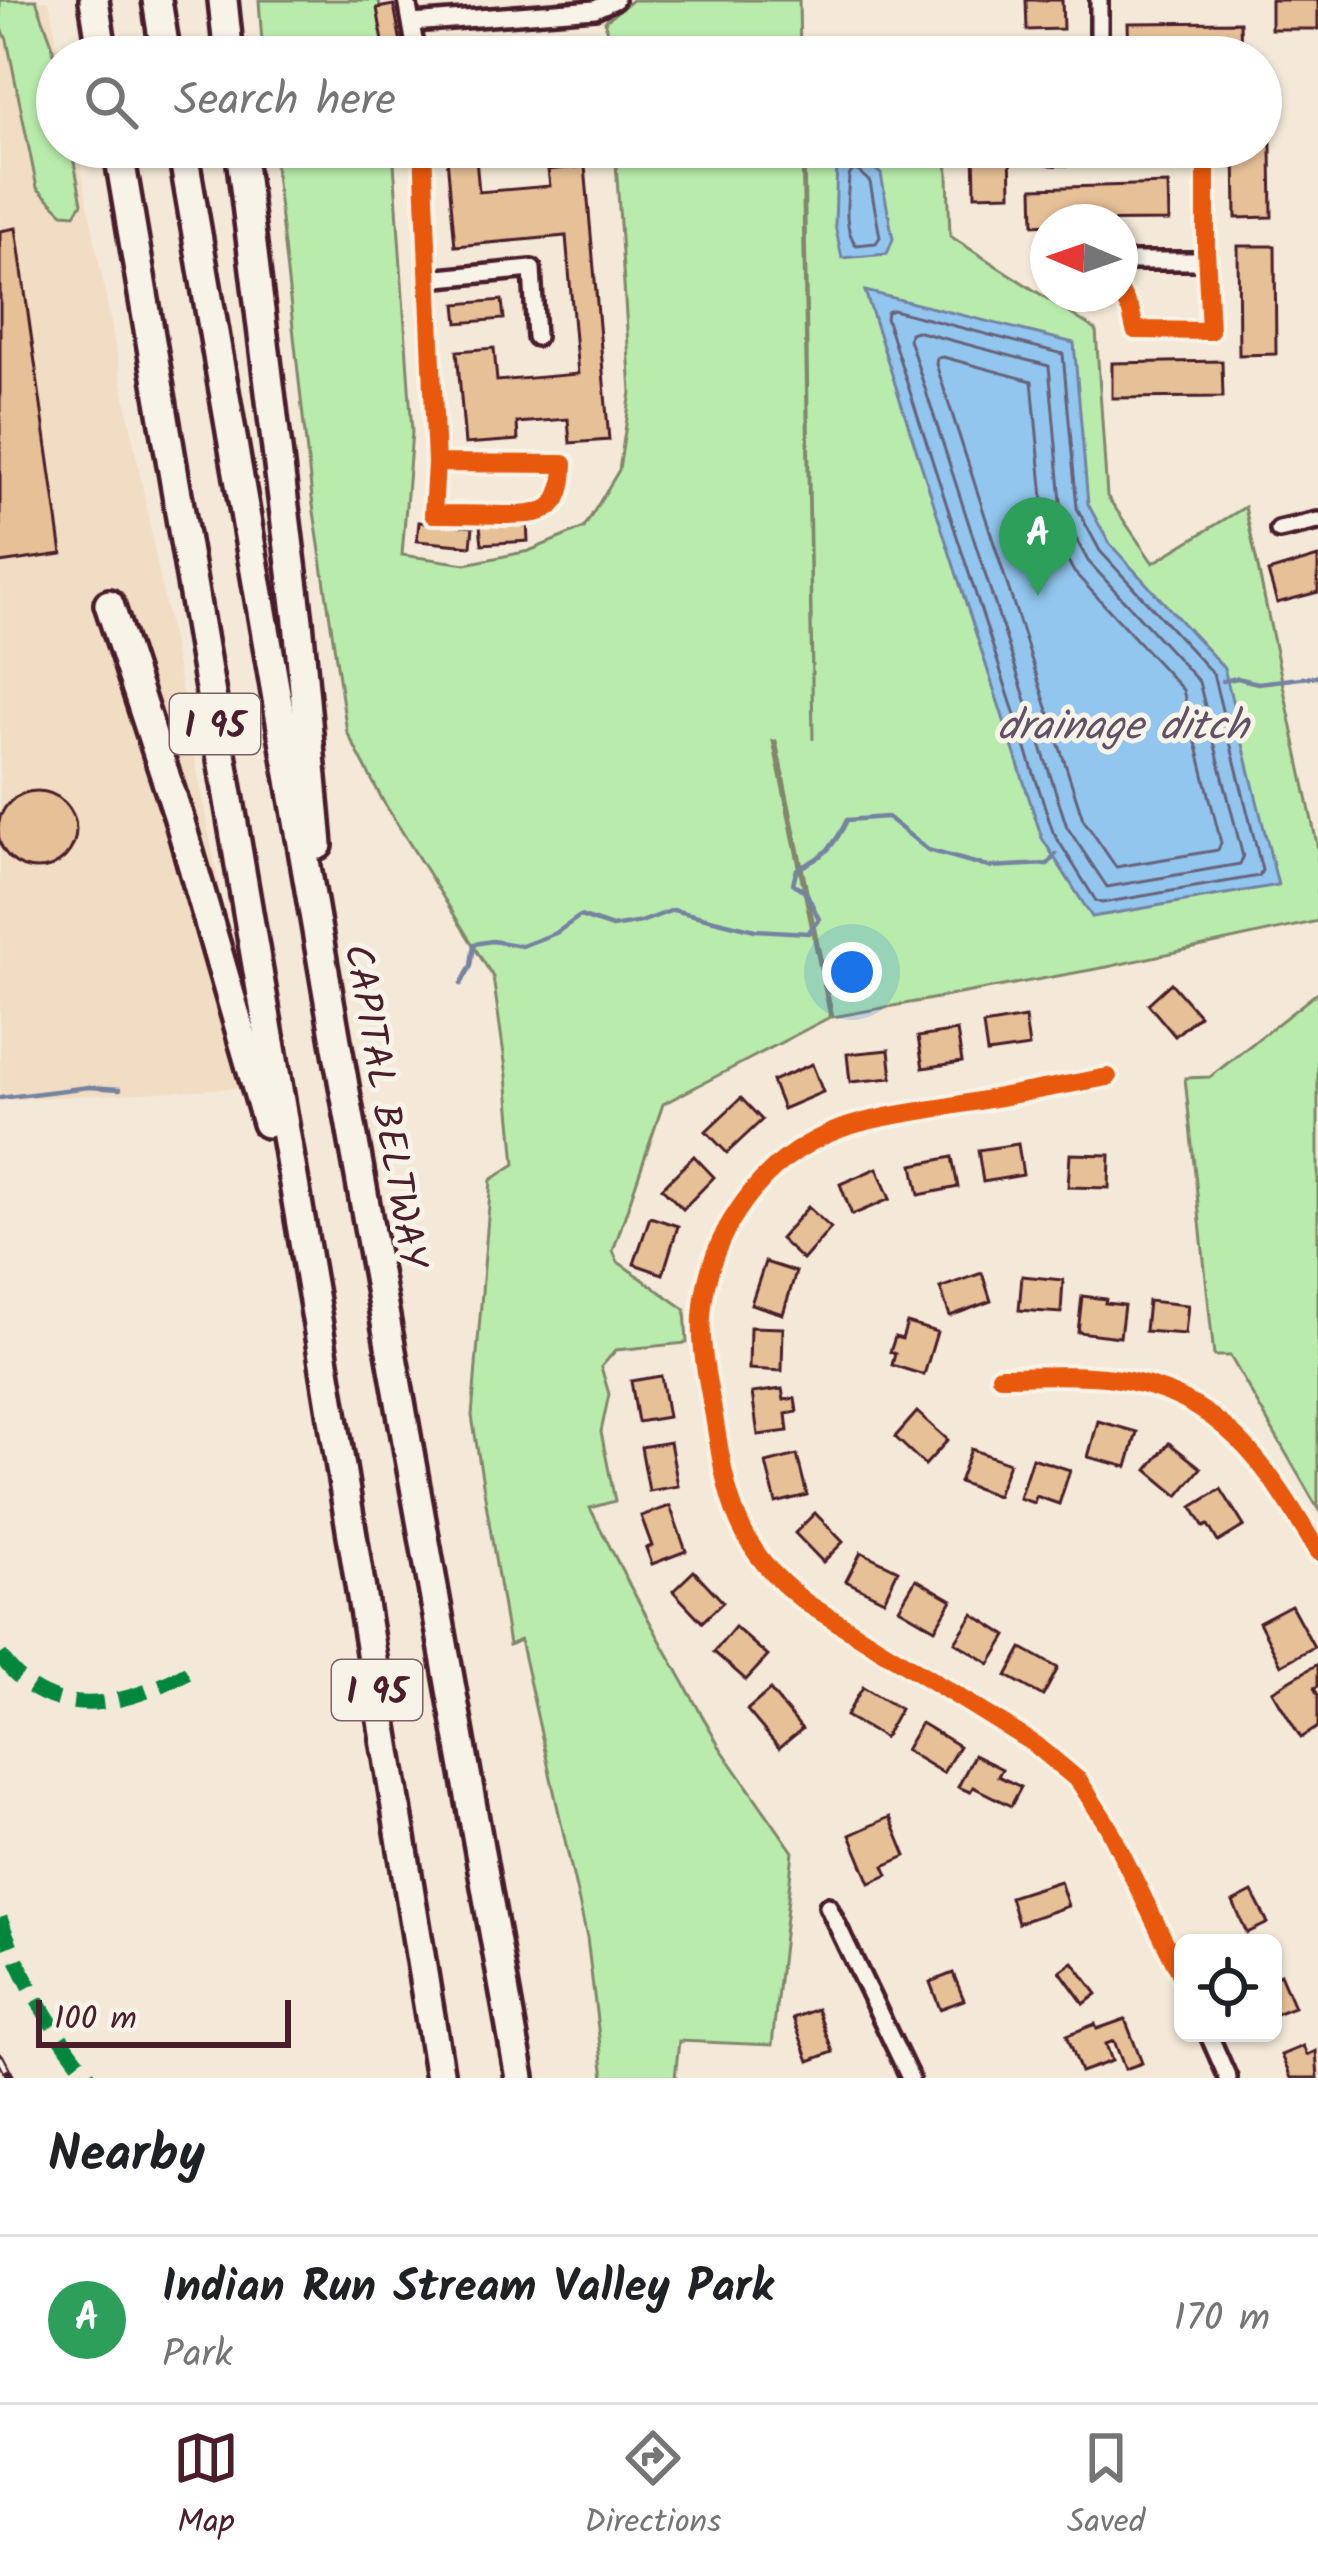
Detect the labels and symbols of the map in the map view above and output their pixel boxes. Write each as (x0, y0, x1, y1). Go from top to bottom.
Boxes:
north arrow (1030, 204, 1138, 312)
pin: A (999, 497, 1077, 596)
road number: I 95 (170, 694, 260, 754)
water label: drainage ditch (998, 694, 1252, 761)
street label: CAPITAL BELTWAY (324, 940, 442, 1275)
your location (822, 942, 882, 1002)
road number: I 95 (332, 1660, 422, 1720)
scale bar (36, 1994, 291, 2047)

